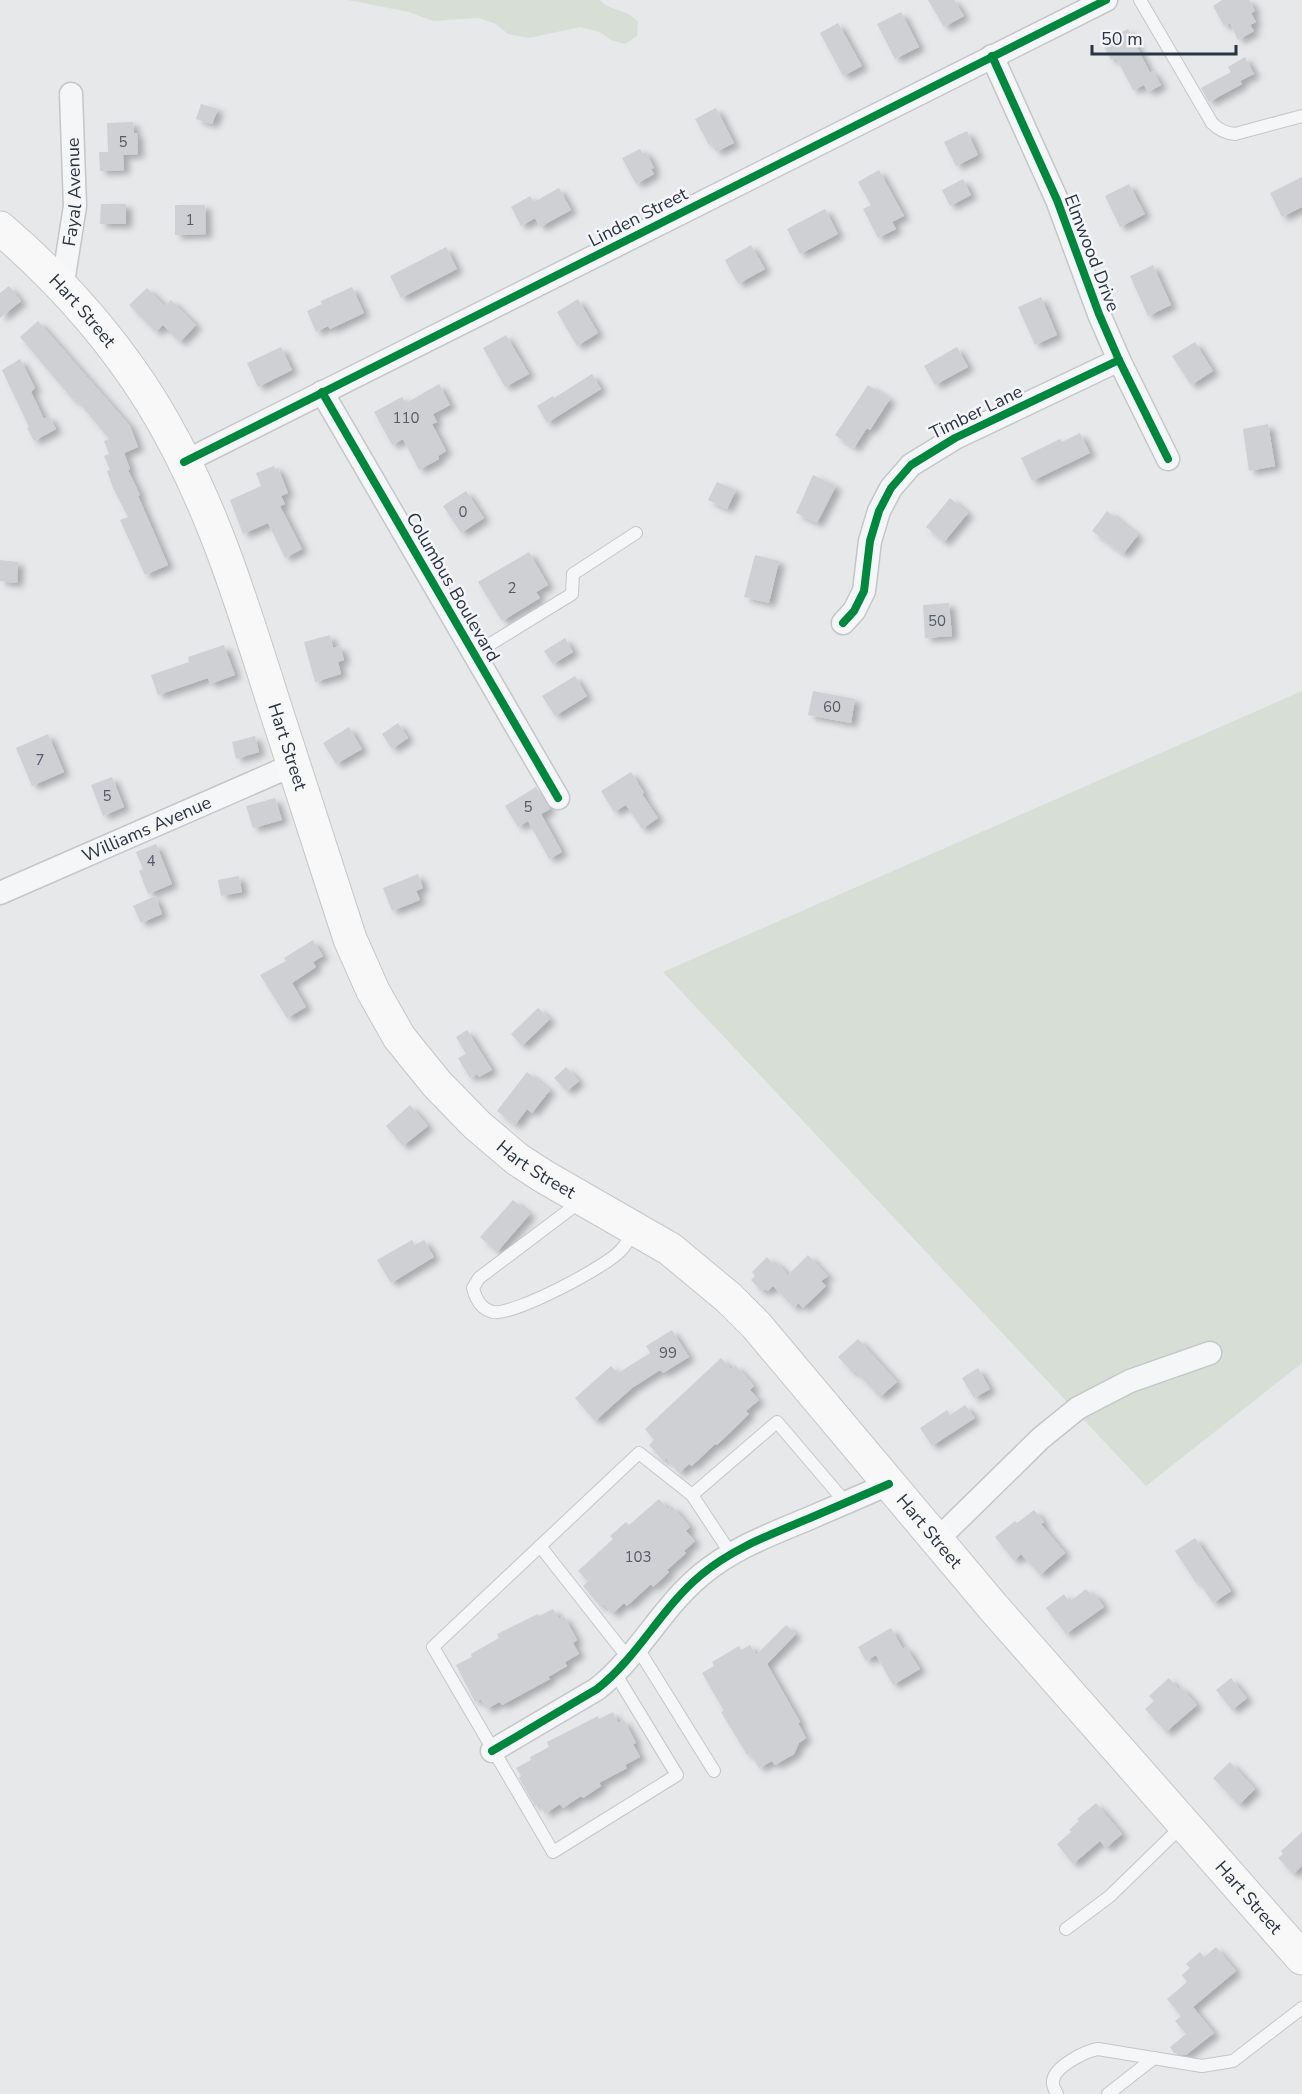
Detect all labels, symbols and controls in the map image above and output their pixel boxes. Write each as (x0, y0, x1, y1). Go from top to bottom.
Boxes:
scale bar (1092, 18, 1236, 56)
text: 50 m (1101, 27, 1143, 51)
house number: 5 (118, 132, 128, 152)
street label: Fayal Avenue (57, 137, 87, 248)
street label: Linden Street (584, 181, 692, 252)
street label: Elmwood Drive (1059, 191, 1125, 315)
house number: 1 (185, 210, 195, 230)
street label: Hart Street (44, 269, 122, 353)
street label: Timber Lane (925, 379, 1027, 445)
house number: 110 (392, 408, 420, 428)
house number: 0 (458, 502, 468, 522)
street label: Columbus Boulevard (400, 508, 506, 666)
house number: 2 (507, 578, 517, 598)
house number: 50 (928, 611, 946, 631)
house number: 60 (823, 697, 841, 717)
street label: Hart Street (262, 700, 313, 794)
house number: 7 (35, 750, 45, 770)
house number: 5 (102, 786, 112, 806)
street label: Williams Avenue (78, 790, 215, 868)
house number: 5 (523, 797, 533, 817)
house number: 4 (146, 851, 156, 871)
street label: Hart Street (491, 1135, 581, 1205)
house number: 99 (659, 1343, 677, 1363)
street label: Hart Street (891, 1489, 968, 1574)
house number: 103 (624, 1547, 652, 1567)
street label: Hart Street (1210, 1856, 1288, 1940)

